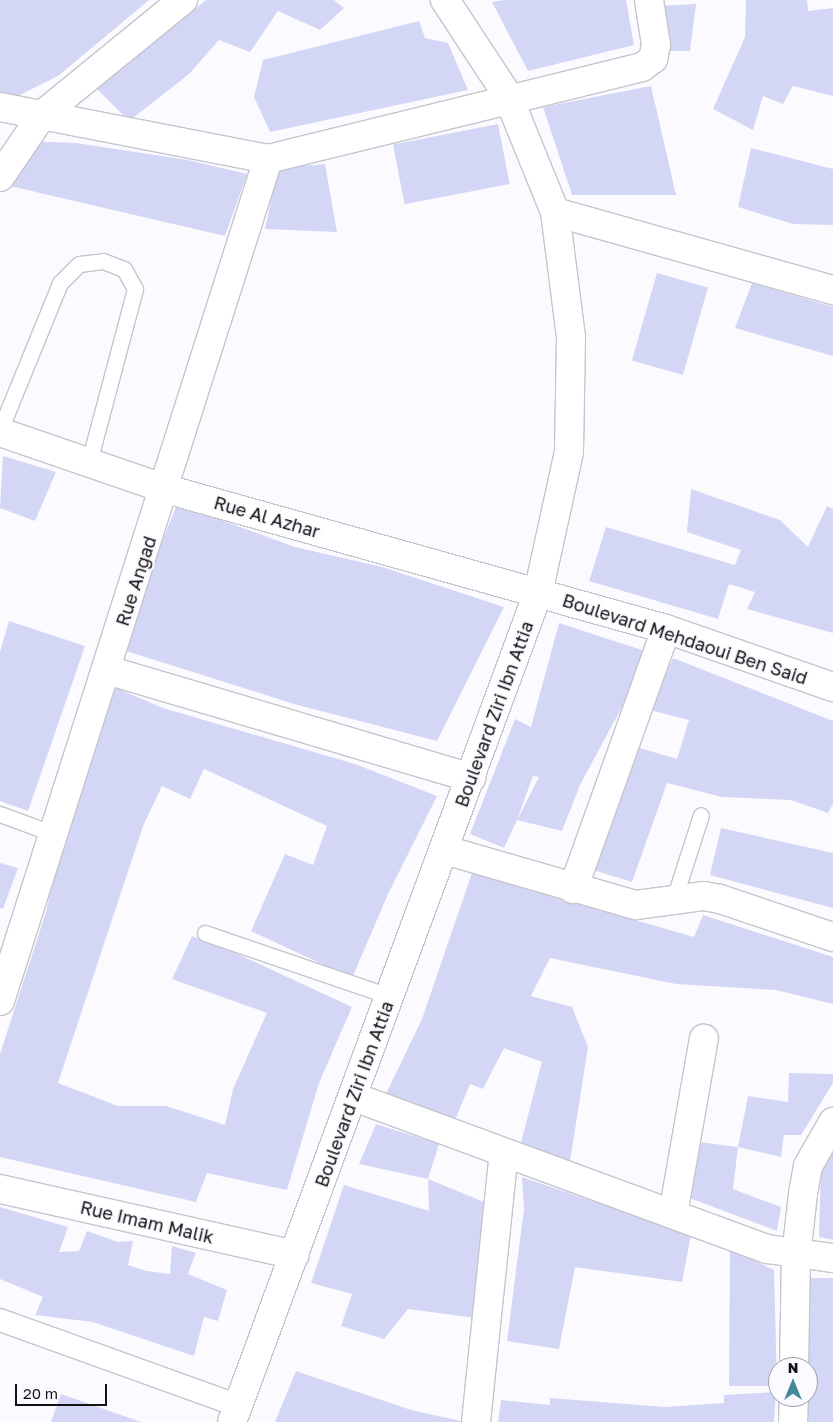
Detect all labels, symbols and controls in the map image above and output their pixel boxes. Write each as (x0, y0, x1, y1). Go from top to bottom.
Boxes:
street label: Rue Al Azhar (211, 492, 323, 542)
street label: Rue Angad (111, 533, 161, 629)
street label: Boulevard Mehdaoui Ben Said (560, 589, 810, 689)
street label: Boulevard Ziri Ibn Attia (450, 618, 538, 810)
street label: Boulevard Ziri Ibn Attia (310, 998, 398, 1190)
street label: Rue Imam Malik (78, 1196, 216, 1248)
north arrow (768, 1357, 818, 1407)
text: N (788, 1359, 798, 1376)
scale bar (18, 1374, 110, 1406)
text: 20 m (23, 1384, 58, 1402)

